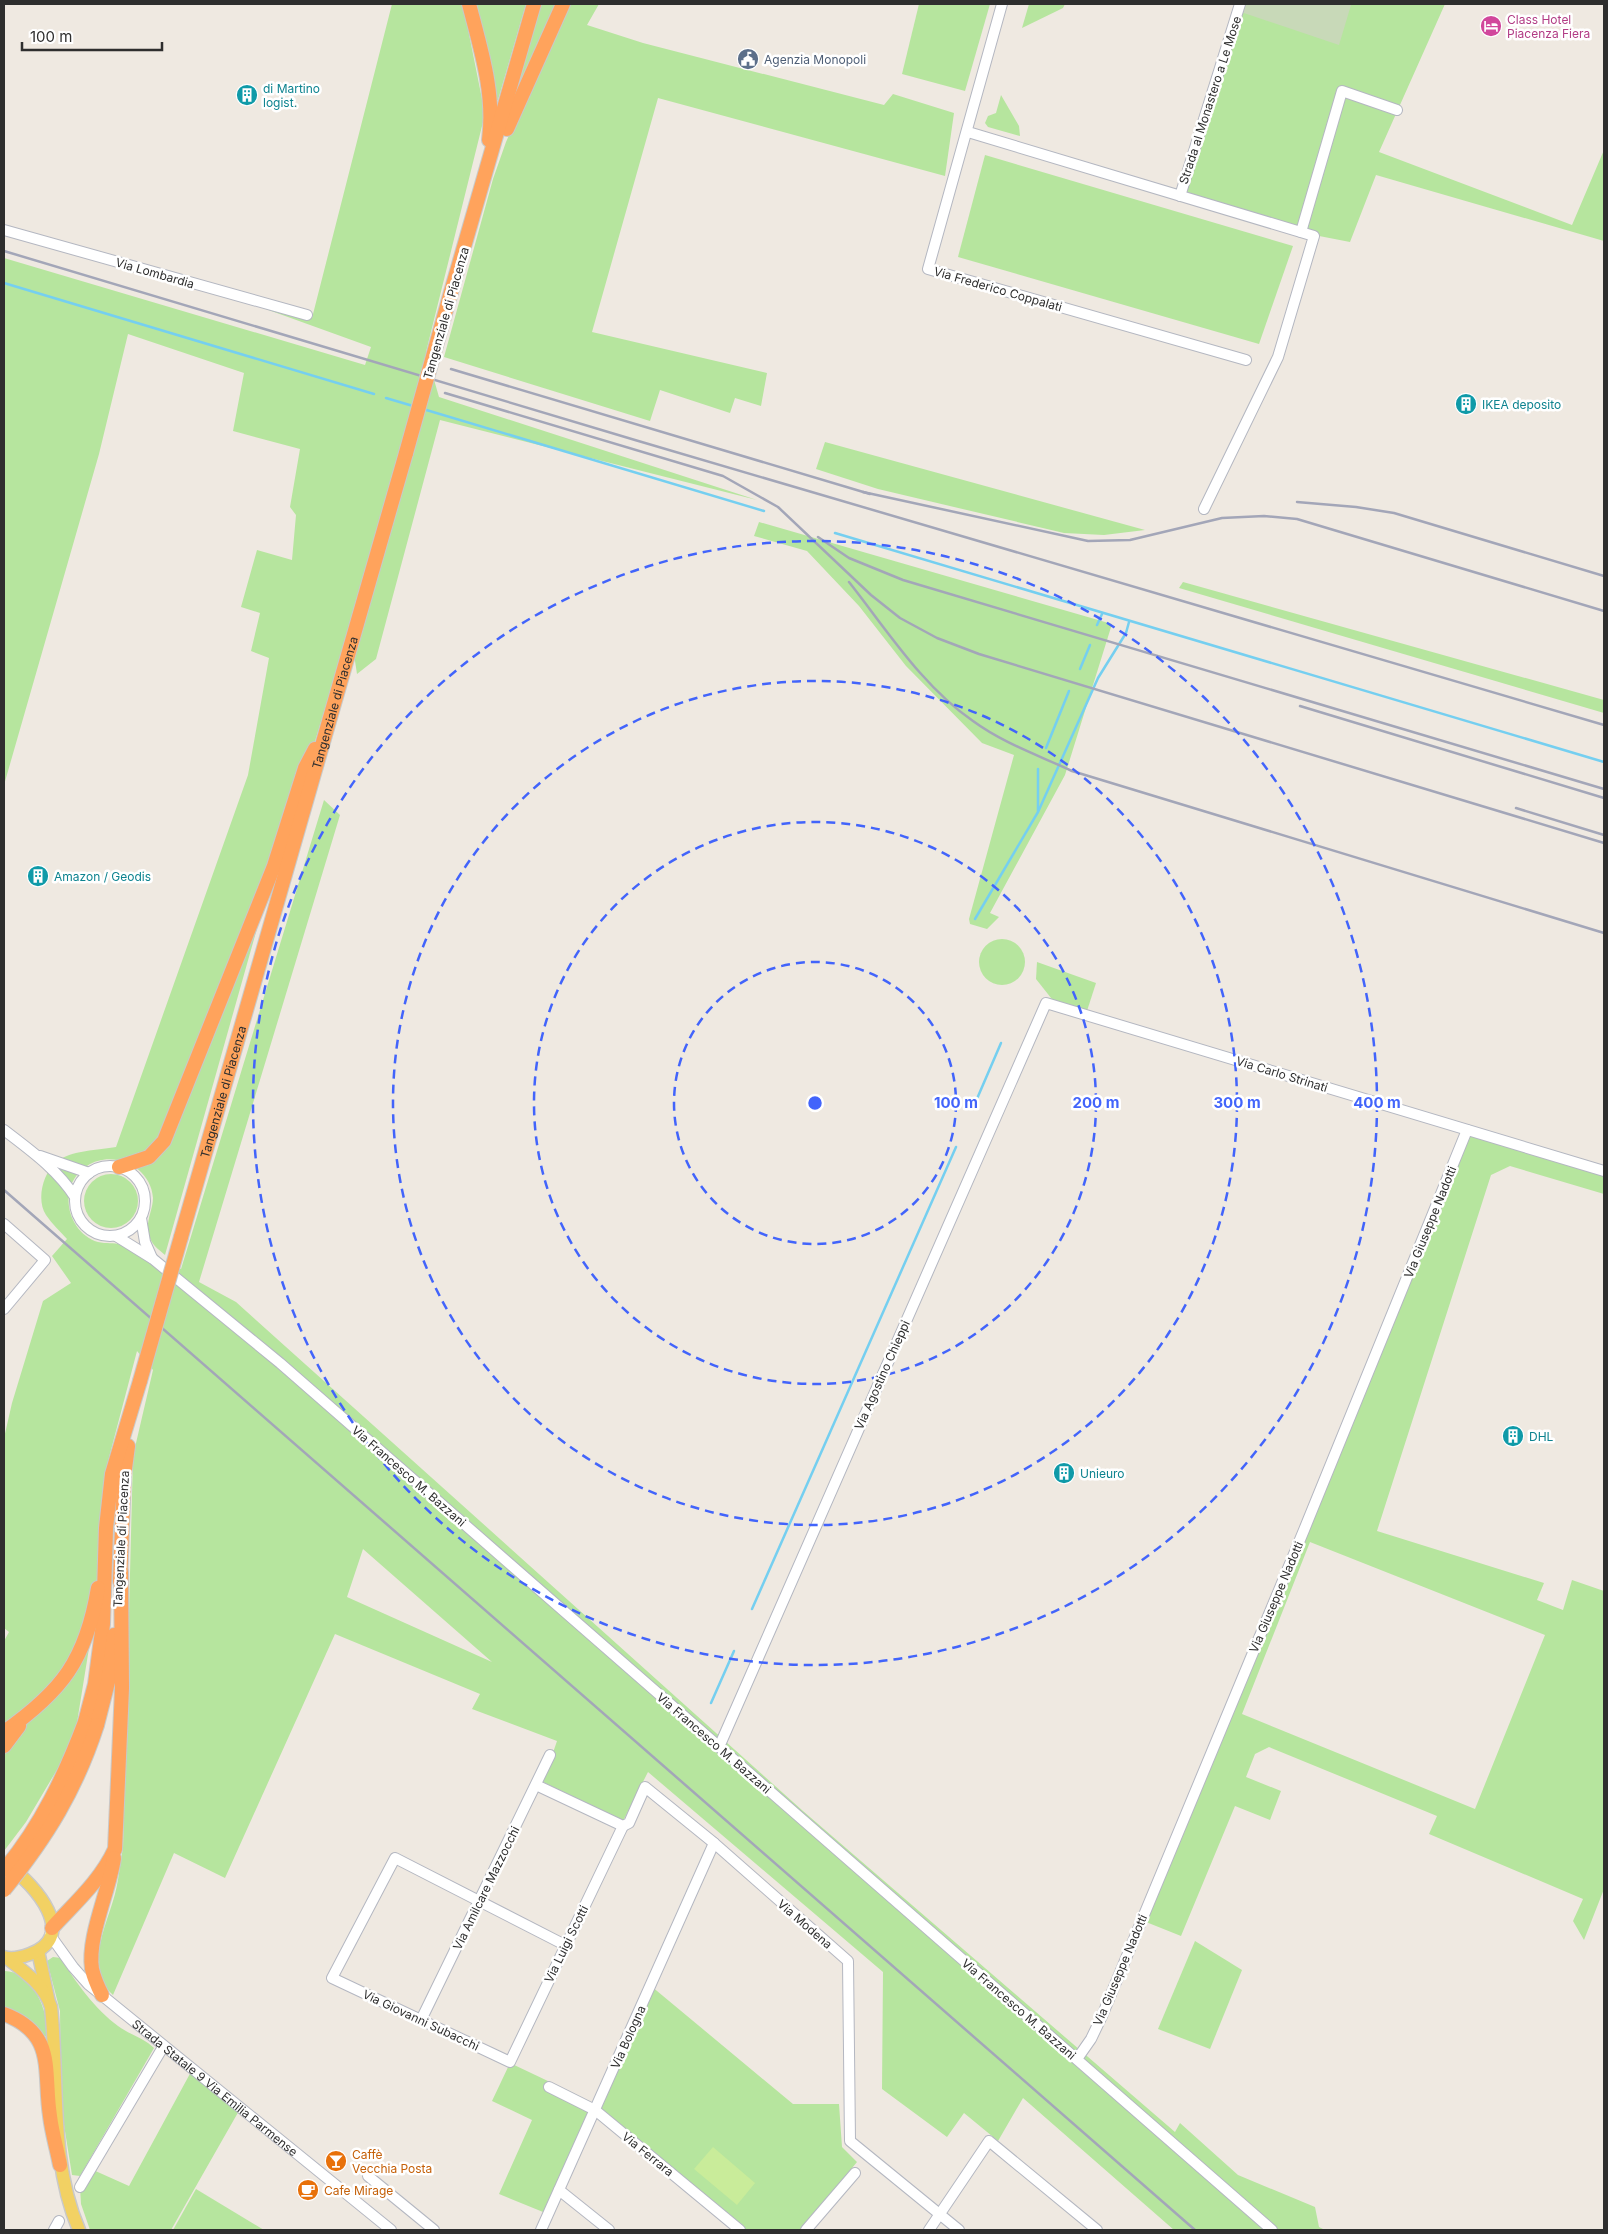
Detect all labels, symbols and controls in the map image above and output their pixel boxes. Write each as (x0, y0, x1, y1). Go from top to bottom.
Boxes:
place label: Class Hotel Piacenza Fiera (1507, 12, 1590, 41)
street label: Strada al Monastero a Le Mose (1176, 14, 1244, 186)
hotel icon: Class Hotel Piacenza Fiera (1479, 14, 1503, 38)
scale bar (22, 20, 162, 52)
text: 100 m (30, 27, 72, 46)
public building icon: Agenzia Monopoli (736, 47, 760, 71)
place label: Agenzia Monopoli (764, 52, 866, 67)
place label: di Martino logist. (263, 81, 320, 110)
building icon: di Martino logist. (235, 83, 259, 107)
street label: Tangenziale di Piacenza (420, 245, 472, 381)
street label: Via Lombardia (114, 255, 196, 291)
street label: Via Frederico Coppalati (932, 263, 1064, 315)
building icon: IKEA deposito (1454, 392, 1478, 416)
place label: IKEA deposito (1482, 397, 1561, 412)
street label: Tangenziale di Piacenza (308, 635, 360, 771)
building icon: Amazon / Geodis (26, 864, 50, 888)
place label: Amazon / Geodis (54, 869, 151, 884)
street label: Tangenziale di Piacenza (197, 1024, 249, 1160)
street label: Via Carlo Strinati (1234, 1053, 1330, 1095)
text: 100 m (934, 1093, 978, 1112)
text: 200 m (1073, 1093, 1119, 1112)
text: 300 m (1213, 1093, 1261, 1112)
text: 400 m (1353, 1093, 1401, 1112)
centre of rings (806, 1094, 824, 1112)
street label: Via Giuseppe Nadotti (1401, 1164, 1459, 1280)
street label: Via Agostino Chieppi (851, 1318, 913, 1432)
street label: Via Francesco M. Bazzani (349, 1422, 469, 1530)
building icon: DHL (1501, 1424, 1525, 1448)
place label: DHL (1529, 1429, 1554, 1444)
building icon: Unieuro (1052, 1461, 1076, 1485)
place label: Unieuro (1080, 1466, 1125, 1481)
street label: Tangenziale di Piacenza (110, 1470, 132, 1608)
street label: Via Giuseppe Nadotti (1246, 1539, 1306, 1655)
street label: Via Francesco M. Bazzani (654, 1689, 774, 1797)
street label: Via Amilcare Mazzocchi (449, 1824, 523, 1952)
street label: Via Modena (775, 1896, 835, 1952)
street label: Via Luigi Scotti (541, 1903, 591, 1985)
street label: Via Giuseppe Nadotti (1090, 1912, 1150, 2028)
street label: Via Francesco M. Bazzani (959, 1955, 1079, 2063)
street label: Via Giovanni Subacchi (360, 1986, 482, 2054)
street label: Via Bologna (607, 2003, 649, 2071)
street label: Strada Statale 9 Via Emilia Parmense (130, 2016, 301, 2159)
street label: Via Ferrara (619, 2129, 677, 2179)
place label: Caffè Vecchia Posta (352, 2147, 432, 2176)
bar icon: Caffè Vecchia Posta (324, 2149, 348, 2173)
cafe icon: Cafe Mirage (296, 2178, 320, 2202)
place label: Cafe Mirage (324, 2183, 393, 2198)

